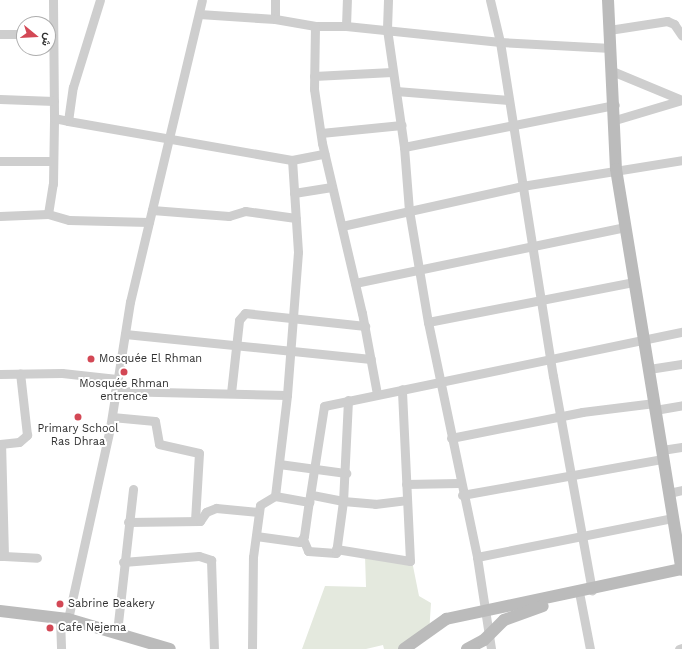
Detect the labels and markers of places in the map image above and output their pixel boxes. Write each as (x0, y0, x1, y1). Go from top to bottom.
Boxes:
place label: Mosquée El Rhman (99, 352, 203, 366)
marker: Mosquée El Rhman (86, 354, 96, 364)
marker: Mosquée Rhman entrence (119, 367, 129, 377)
place label: Mosquée Rhman entrence (79, 378, 169, 404)
marker: Primary School Ras Dhraa (73, 412, 83, 422)
place label: Primary School Ras Dhraa (37, 423, 119, 449)
place label: Sabrine Beakery (68, 597, 155, 611)
marker: Sabrine Beakery (55, 599, 65, 609)
place label: Cafe Nejema (58, 621, 126, 635)
marker: Cafe Nejema (45, 623, 55, 633)

